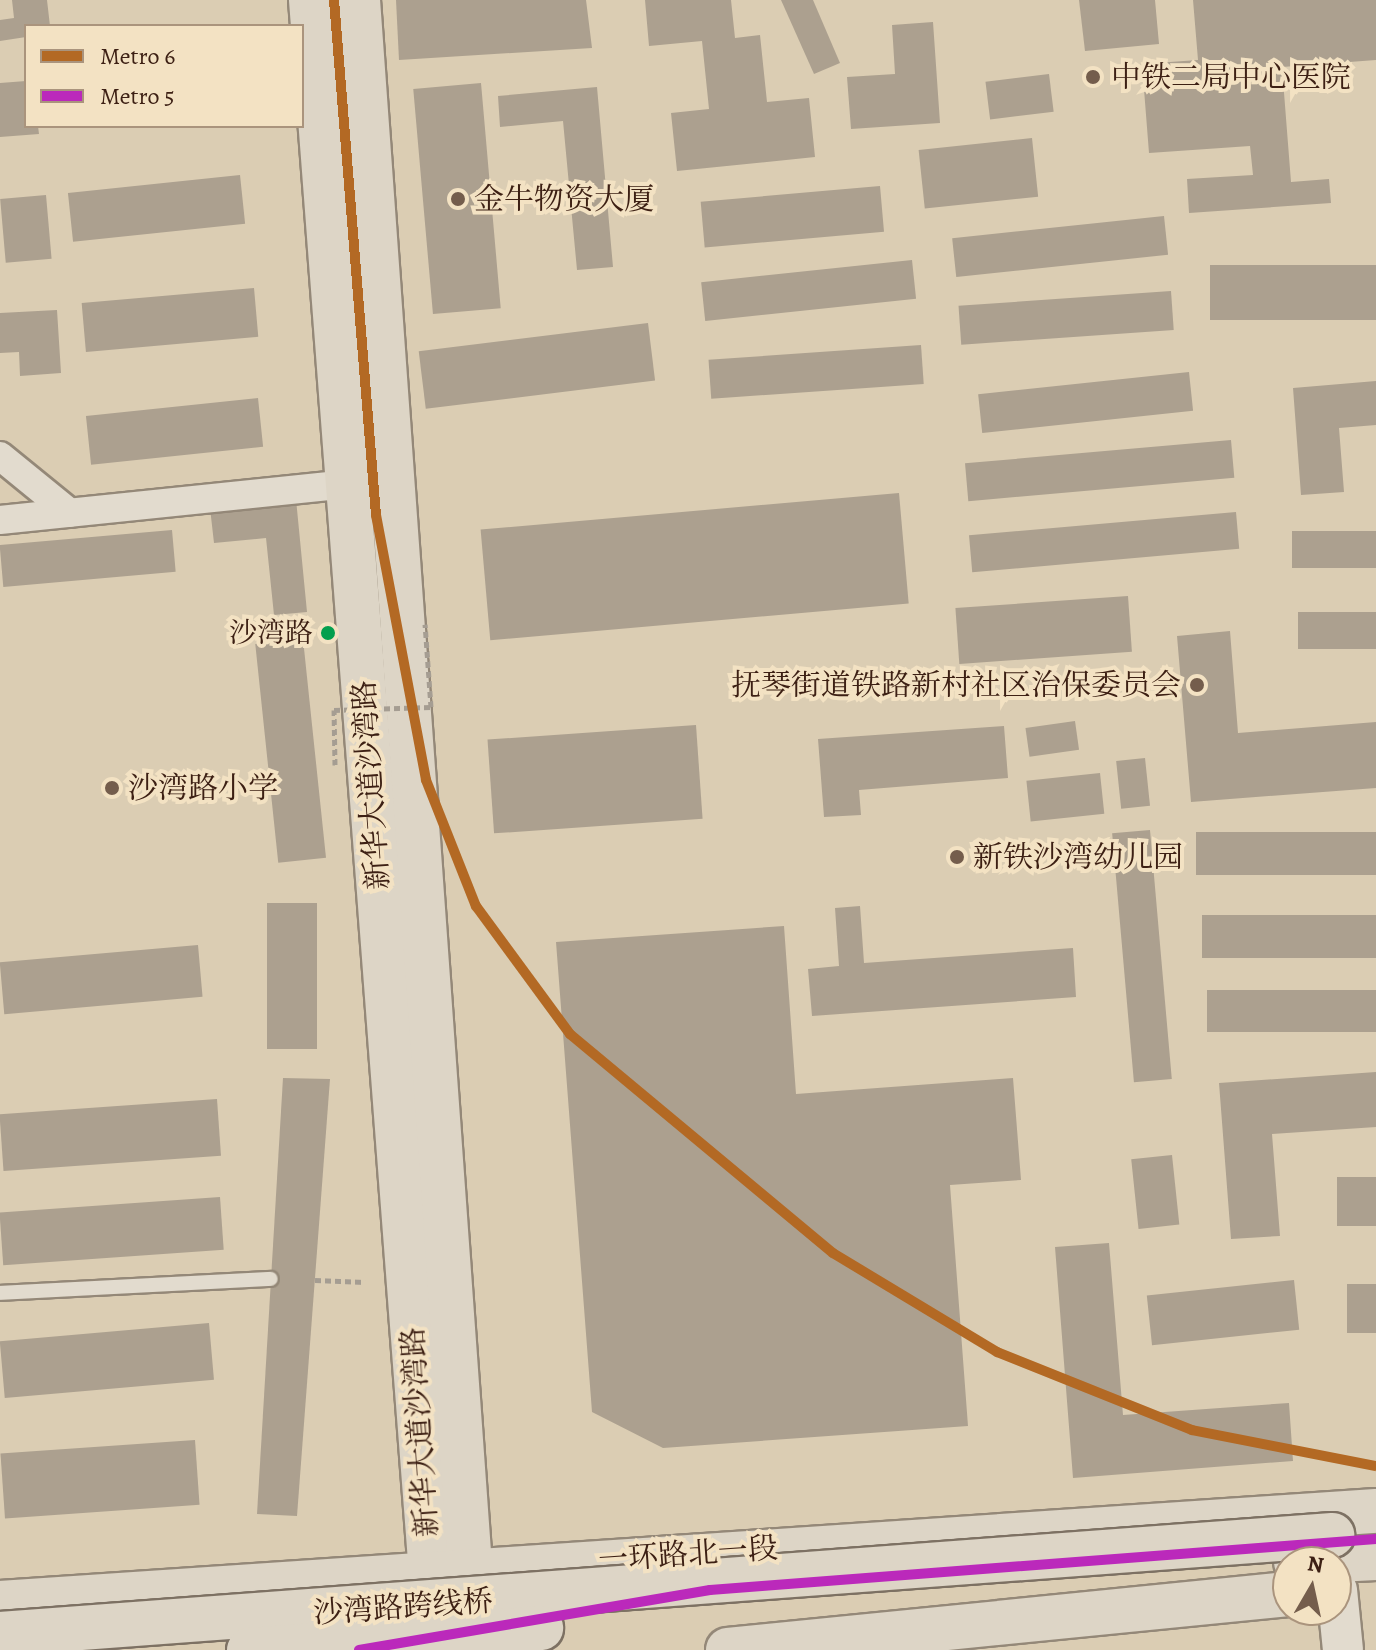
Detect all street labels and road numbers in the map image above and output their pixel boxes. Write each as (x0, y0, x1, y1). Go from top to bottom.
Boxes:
street label: 新华大道沙湾路 (346, 679, 396, 891)
street label: 新华大道沙湾路 (395, 1326, 445, 1538)
street label: 一环路北一段 (597, 1530, 779, 1578)
street label: 沙湾路跨线桥 (312, 1583, 494, 1631)

